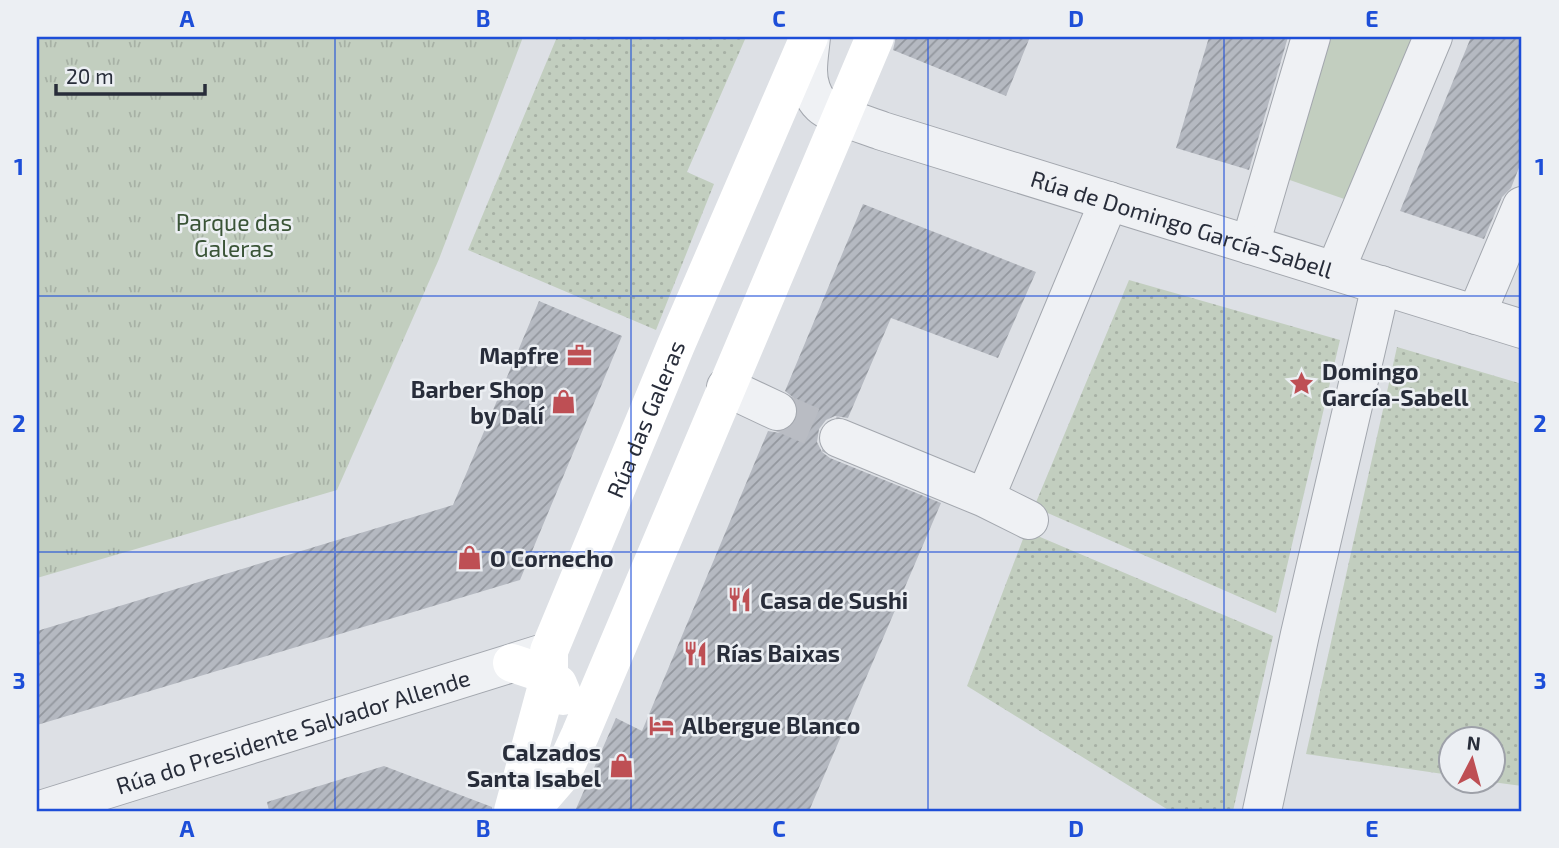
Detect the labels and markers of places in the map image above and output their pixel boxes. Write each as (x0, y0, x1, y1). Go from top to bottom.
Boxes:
place label: Mapfre (479, 341, 559, 369)
office icon: Mapfre (565, 341, 593, 369)
place label: Domingo García-Sabell (1322, 357, 1469, 411)
place icon: Domingo García-Sabell (1288, 370, 1316, 398)
place label: Barber Shop by Dalí (411, 375, 546, 429)
shop icon: Barber Shop by Dalí (550, 388, 578, 416)
shop icon: O Cornecho (456, 544, 484, 572)
place label: O Cornecho (490, 544, 614, 572)
restaurant icon: Casa de Sushi (726, 586, 754, 614)
place label: Casa de Sushi (760, 586, 908, 614)
restaurant icon: Rías Baixas (682, 639, 710, 667)
place label: Rías Baixas (716, 639, 840, 667)
hotel icon: Albergue Blanco (648, 711, 676, 739)
place label: Albergue Blanco (682, 711, 860, 739)
place label: Calzados Santa Isabel (467, 738, 601, 792)
shop icon: Calzados Santa Isabel (607, 751, 635, 779)

